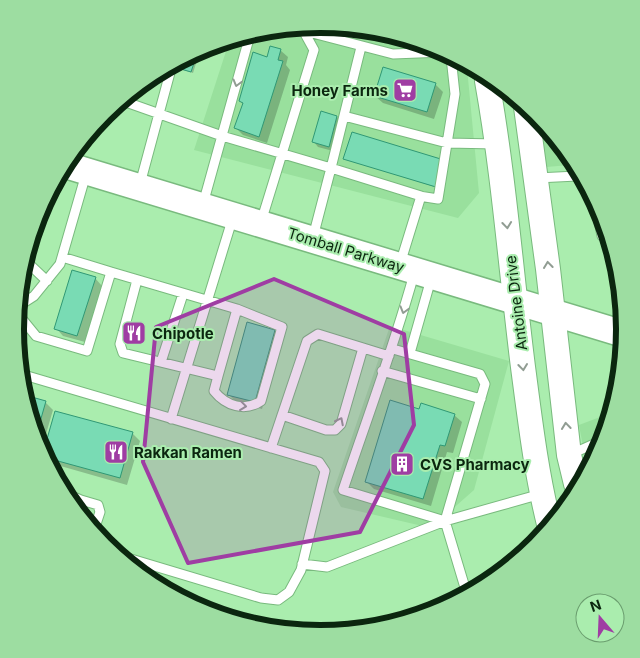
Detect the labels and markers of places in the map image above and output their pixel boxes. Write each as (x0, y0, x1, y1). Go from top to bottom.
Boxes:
supermarket icon: Honey Farms (392, 77, 418, 103)
place label: Honey Farms (291, 81, 388, 100)
restaurant icon: Chipotle (121, 320, 147, 346)
place label: Chipotle (152, 324, 214, 343)
restaurant icon: Rakkan Ramen (103, 439, 129, 465)
place label: Rakkan Ramen (134, 443, 242, 462)
building icon: CVS Pharmacy (389, 451, 415, 477)
place label: CVS Pharmacy (420, 455, 530, 474)

